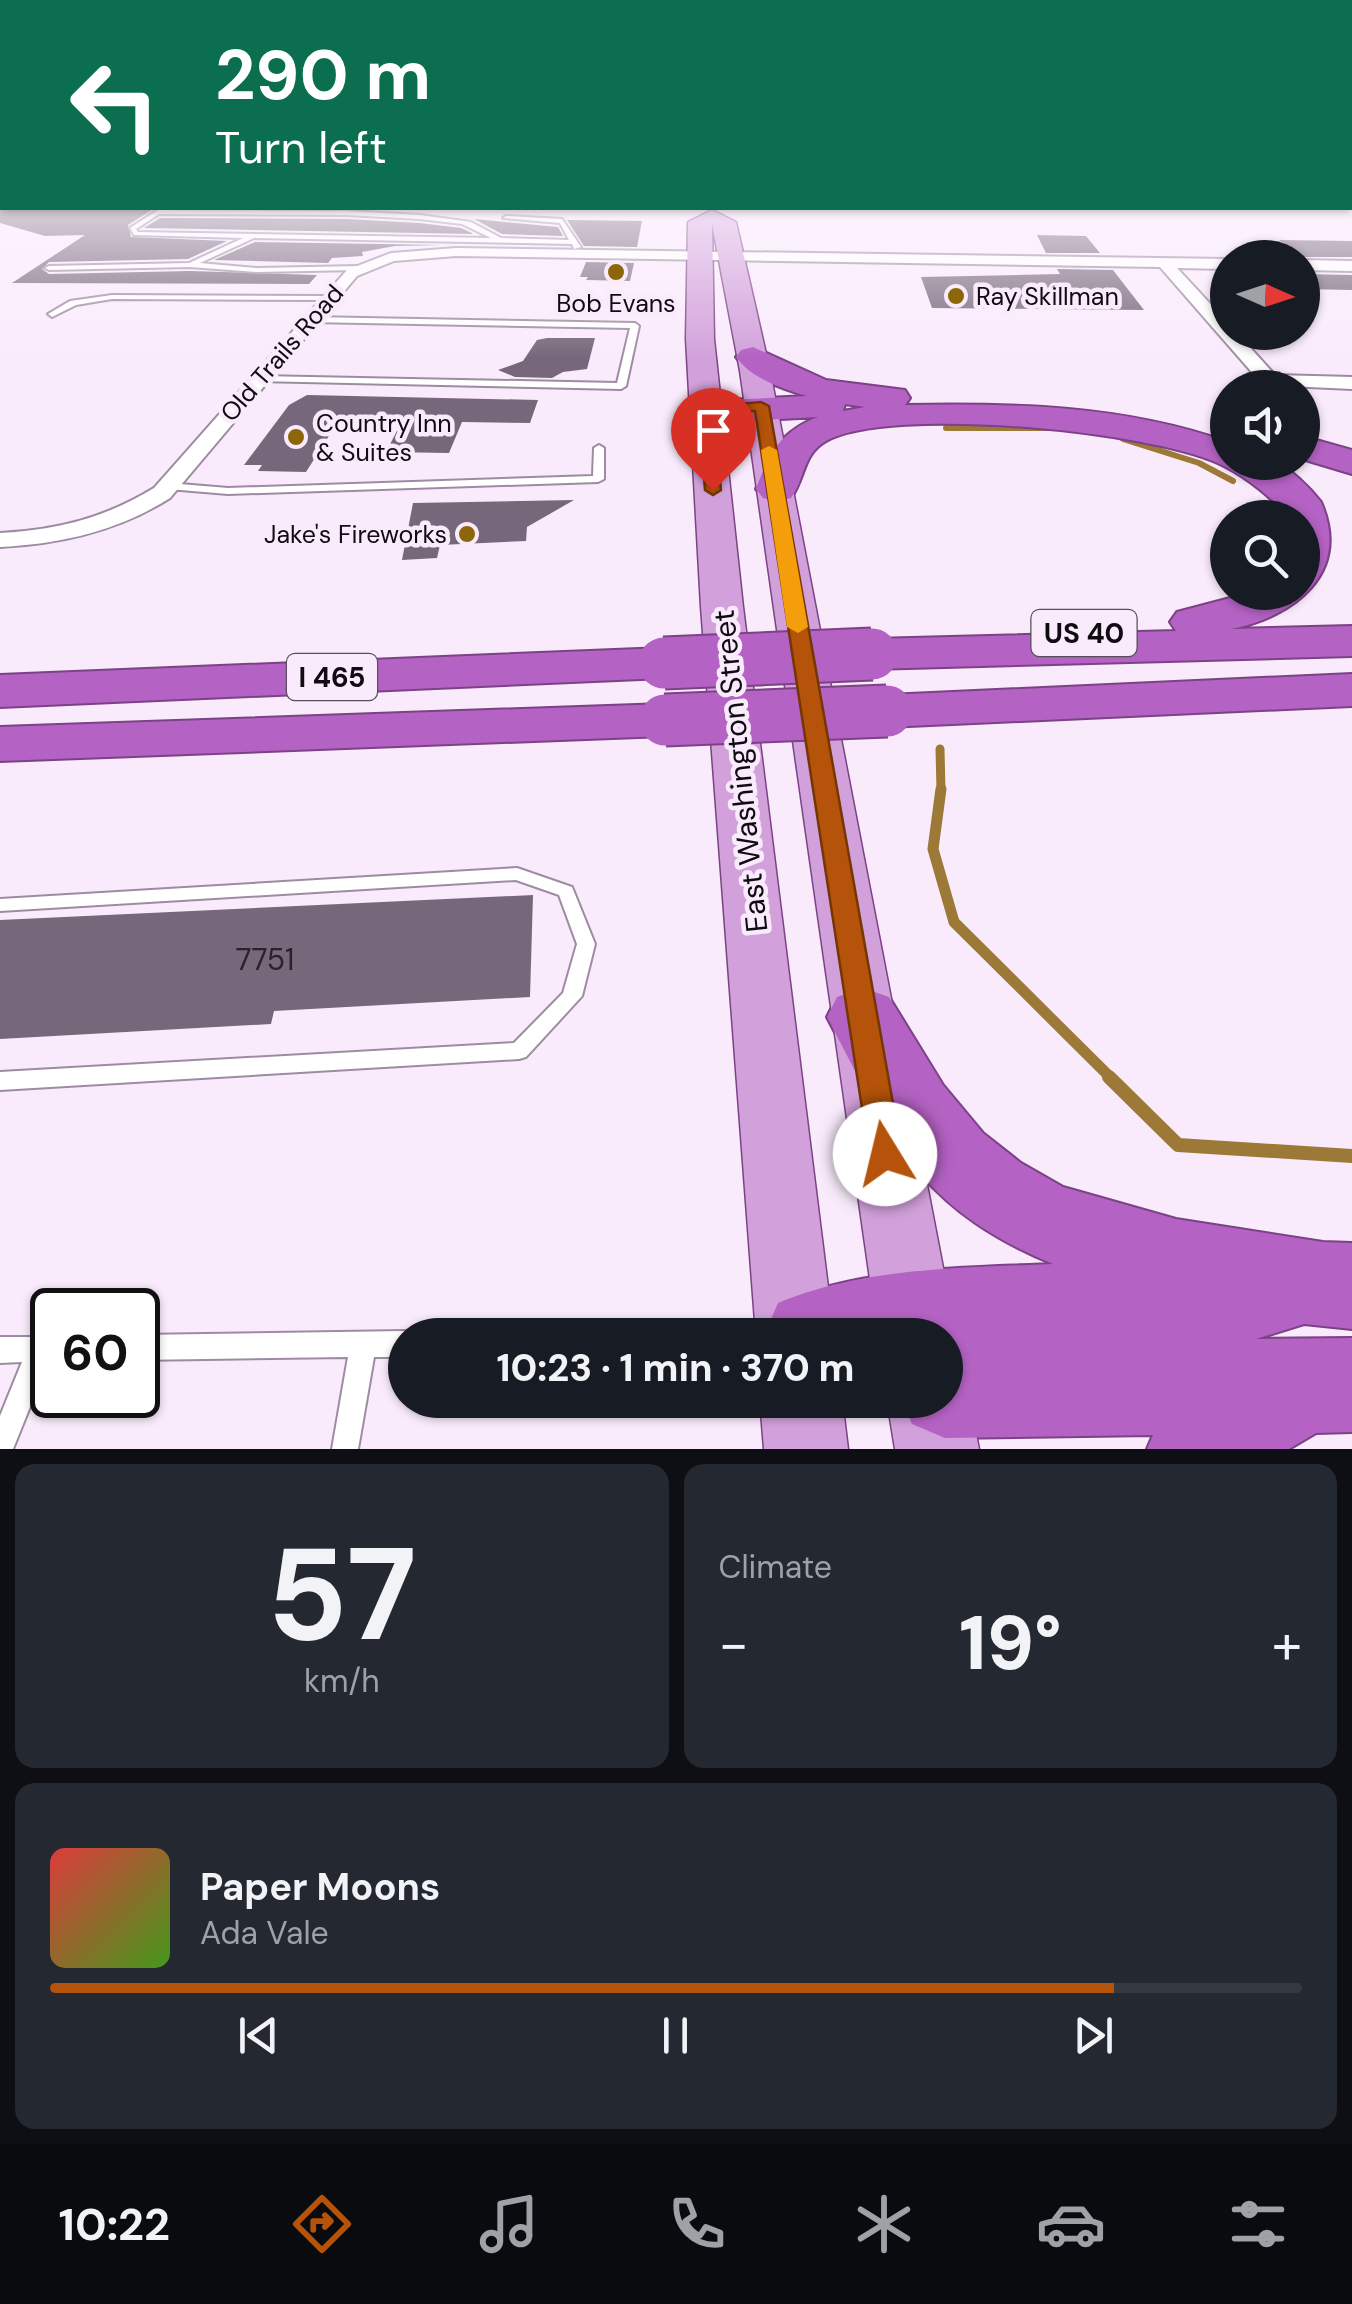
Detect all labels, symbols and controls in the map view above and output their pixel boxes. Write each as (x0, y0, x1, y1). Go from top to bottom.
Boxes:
text: 290 m (215, 30, 431, 121)
icon: left (50, 40, 180, 170)
text: Turn left (215, 118, 387, 177)
north arrow (1210, 240, 1320, 350)
map controls (1210, 240, 1320, 610)
marker: Bob Evans (605, 261, 627, 283)
street label: Old Trails Road (213, 277, 351, 429)
place label: Ray Skillman (976, 280, 1119, 313)
marker: Ray Skillman (945, 285, 967, 307)
place label: Bob Evans (556, 287, 676, 320)
button: sound (1210, 370, 1320, 480)
pin (671, 388, 756, 491)
icon: arrive (686, 403, 741, 458)
place label: Country Inn & Suites (316, 407, 452, 469)
marker: Country Inn & Suites (285, 426, 307, 448)
button: search (1210, 500, 1320, 610)
place label: Jake's Fireworks (264, 518, 447, 551)
marker: Jake's Fireworks (456, 523, 478, 545)
street label: East Washington Street (704, 608, 776, 934)
road number: US 40 (1032, 610, 1136, 656)
road number: I 465 (287, 654, 377, 700)
house number: 7751 (236, 940, 294, 979)
position arrow (833, 1102, 937, 1206)
speed limit sign: 60 (30, 1288, 160, 1418)
text: 10:23 · 1 min · 370 m (497, 1343, 854, 1393)
text: 57 (267, 1510, 417, 1679)
text: Climate (719, 1546, 832, 1588)
text: 19° (959, 1595, 1062, 1692)
text: − (719, 1608, 749, 1680)
text: + (1272, 1608, 1302, 1680)
text: km/h (304, 1660, 380, 1702)
text: Paper Moons (200, 1862, 440, 1912)
text: Ada Vale (200, 1912, 329, 1954)
icon: previous (231, 2008, 286, 2063)
icon: pause (648, 2008, 703, 2063)
icon: next (1066, 2008, 1121, 2063)
icon: directions (287, 2189, 357, 2259)
icon: music (474, 2189, 544, 2259)
icon: phone (662, 2189, 732, 2259)
icon: climate (849, 2189, 919, 2259)
icon: car (1036, 2189, 1106, 2259)
icon: filters (1223, 2189, 1293, 2259)
text: 10:22 (59, 2195, 170, 2254)

